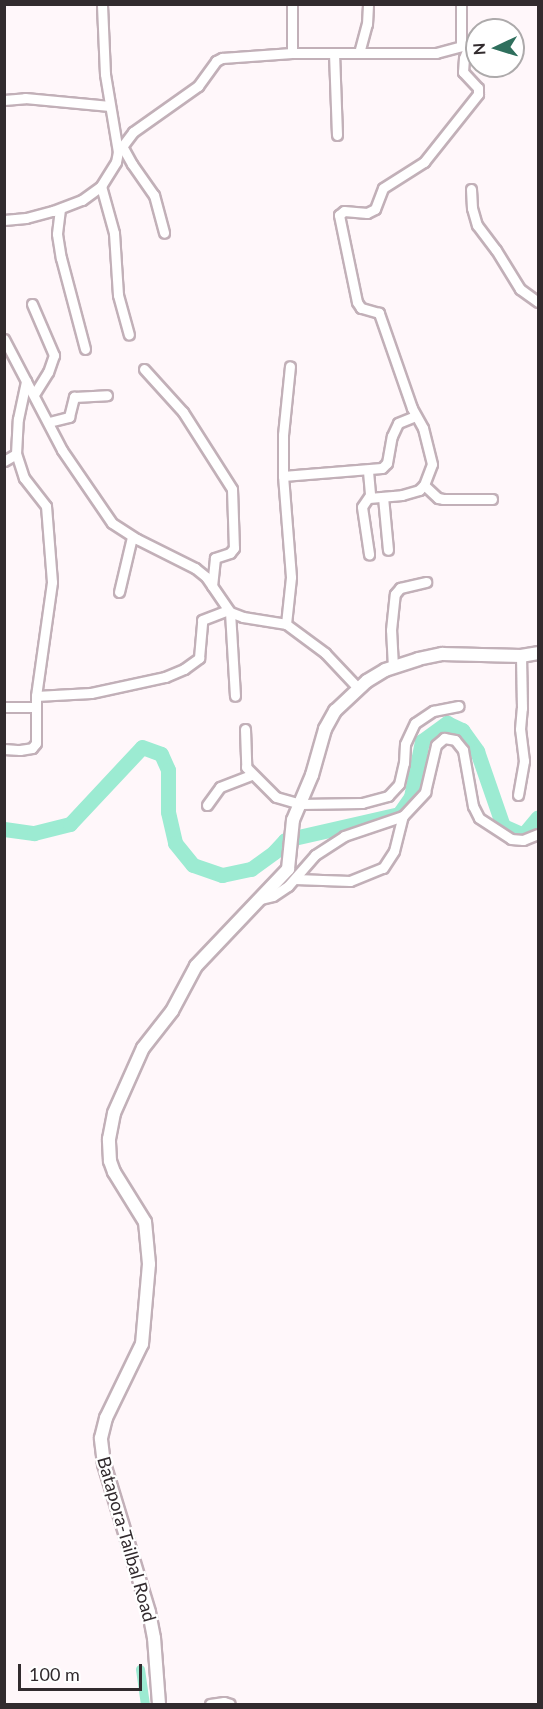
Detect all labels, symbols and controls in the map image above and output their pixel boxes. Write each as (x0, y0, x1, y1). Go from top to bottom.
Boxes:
north arrow (465, 18, 525, 78)
text: N (469, 42, 488, 56)
street label: Batapora-Tailbal Road (93, 1454, 161, 1624)
scale bar (21, 1652, 146, 1690)
text: 100 m (29, 1663, 80, 1685)

